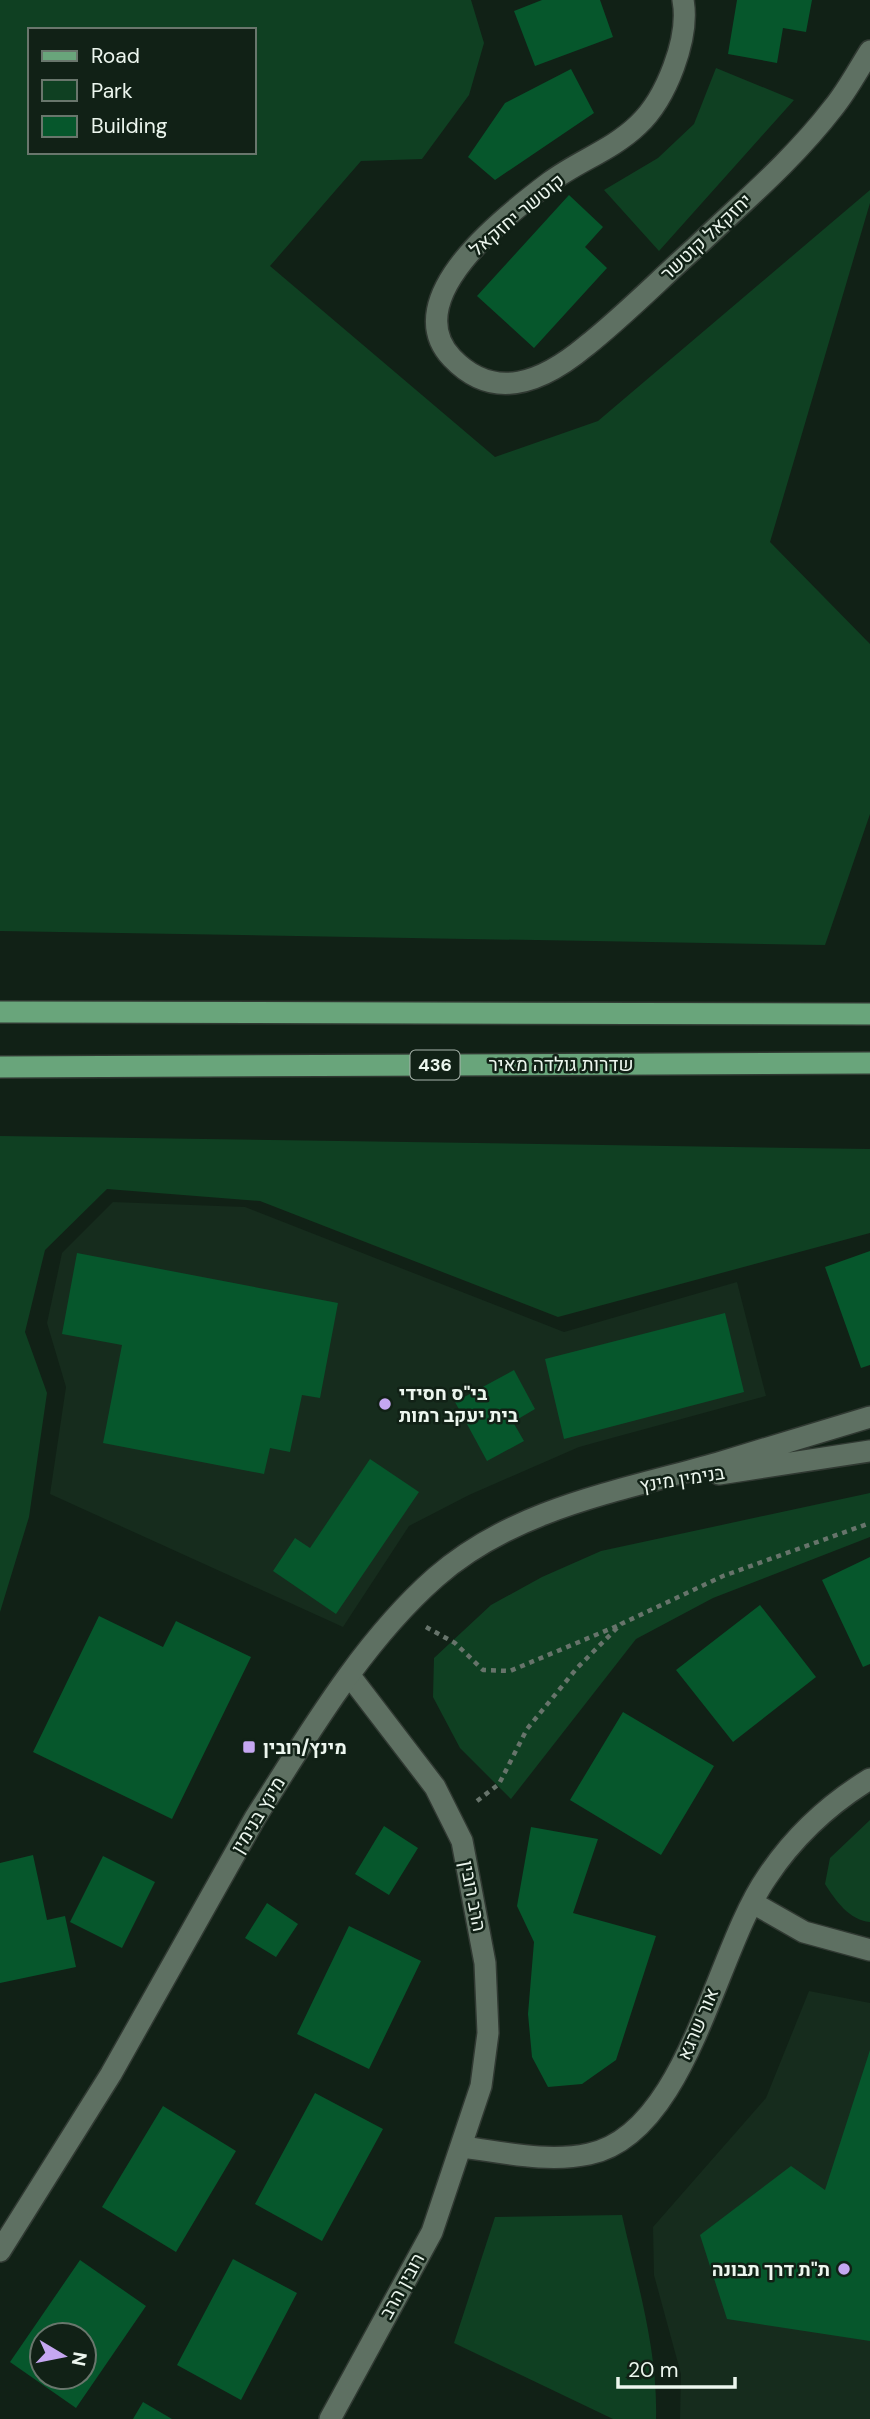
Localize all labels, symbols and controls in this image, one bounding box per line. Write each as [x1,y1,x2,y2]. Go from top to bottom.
legend [28,28,256,154]
text: Road [91,42,140,70]
text: Park [91,77,133,105]
text: Building [91,112,168,140]
street label: קוטשר יחזקאל [464,168,570,262]
street label: יחזקאל קוטשר [655,188,757,286]
road number: 436 [410,1050,460,1080]
street label: שדרות גולדה מאיר [489,1052,633,1077]
place label: בי"ס חסידי בית יעקב רמות [399,1381,519,1428]
marker: בי"ס חסידי בית יעקב רמות [377,1396,393,1412]
street label: בנימין מינץ [638,1460,726,1498]
place label: מינץ/רובין [263,1735,347,1760]
marker: מינץ/רובין [241,1739,257,1755]
street label: מינץ בנימין [225,1772,291,1858]
street label: הרב רובין [454,1858,492,1934]
street label: אור שרגא [672,1984,724,2064]
street label: רובין הרב [374,2249,430,2323]
place label: ת"ת דרך תבונה [712,2257,830,2282]
marker: ת"ת דרך תבונה [836,2261,852,2277]
north arrow [28,2321,98,2391]
scale bar [618,2346,735,2390]
text: N [66,2350,93,2368]
text: 20 m [628,2356,679,2384]

